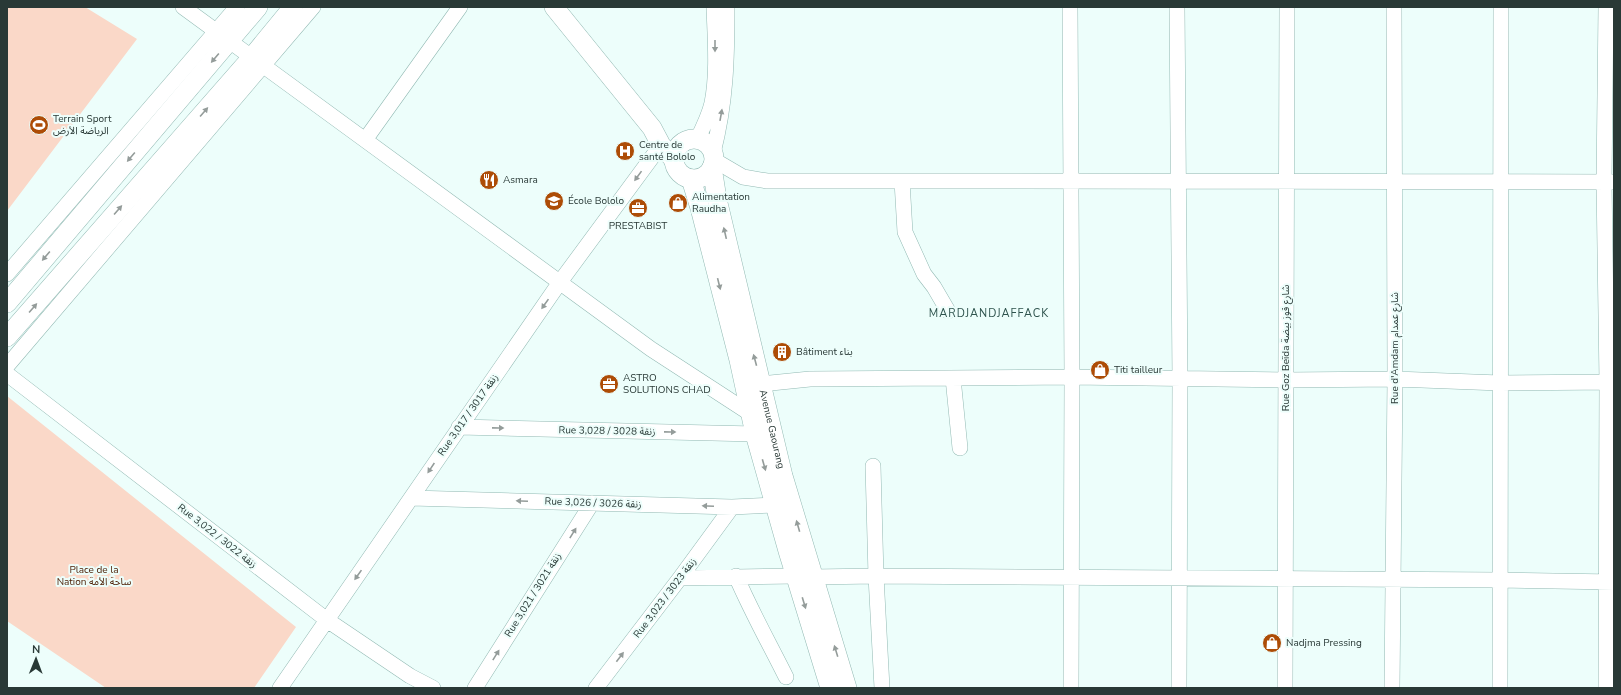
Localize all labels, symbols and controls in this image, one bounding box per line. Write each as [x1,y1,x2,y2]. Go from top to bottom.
one-way arrow [712,40,718,53]
one-way arrow [210,52,219,63]
one-way arrow [199,107,208,117]
one-way arrow [718,109,724,121]
place label: Terrain Sport الرياضة الأرض [53,112,112,138]
sports icon: Terrain Sport الرياضة الأرض [28,114,50,136]
place label: Centre de santé Bololo [639,138,696,164]
hospital icon: Centre de santé Bololo [614,140,636,162]
one-way arrow [126,152,135,162]
restaurant icon: Asmara [478,169,500,191]
one-way arrow [634,171,642,182]
place label: Asmara [503,173,538,187]
school or university icon: École Bololo [543,190,565,212]
place label: Alimentation Raudha [692,190,750,216]
shop icon: Alimentation Raudha [667,192,689,214]
place label: École Bololo [568,194,624,208]
office icon: PRESTABIST [627,197,649,219]
one-way arrow [114,205,123,215]
place label: PRESTABIST [609,219,667,233]
one-way arrow [722,227,728,239]
one-way arrow [42,251,51,261]
one-way arrow [717,278,723,290]
street label: Rue Goz Beïda شارع قوز بيضة [1279,285,1293,411]
street label: Rue d'Amdam شارع عمدام [1388,292,1403,404]
one-way arrow [541,298,549,309]
one-way arrow [28,303,37,313]
district label: MARDJANDJAFFACK [929,306,1049,321]
building icon: Bâtiment بناء [771,341,793,363]
place label: Bâtiment بناء [796,345,853,359]
one-way arrow [751,354,757,366]
shop icon: Titi tailleur [1089,359,1111,381]
place label: Titi tailleur [1114,363,1163,377]
street label: Rue 3,017 / زنقة 3017 [434,371,502,459]
place label: ASTRO SOLUTIONS CHAD [623,371,711,397]
office icon: ASTRO SOLUTIONS CHAD [598,373,620,395]
street label: Avenue Gaourang [756,388,788,470]
street label: Rue 3,028 / زنقة 3028 [558,423,656,439]
one-way arrow [492,425,505,431]
one-way arrow [664,429,677,435]
one-way arrow [761,459,767,471]
one-way arrow [427,463,435,474]
street label: Rue 3,026 / زنقة 3026 [544,494,642,512]
one-way arrow [515,498,528,504]
street label: Rue 3,022 / زنقة 3022 [175,501,260,572]
one-way arrow [701,503,714,509]
one-way arrow [795,520,801,532]
one-way arrow [569,527,576,539]
street label: Rue 3,021 / زنقة 3021 [501,550,565,640]
street label: Rue 3,023 / زنقة 3023 [630,555,700,641]
park label: Place de la Nation ساحة الأمة [57,563,132,589]
one-way arrow [354,570,362,581]
one-way arrow [801,597,807,609]
shop icon: Nadjma Pressing [1261,632,1283,654]
place label: Nadjma Pressing [1286,636,1362,650]
north arrow [16,639,56,679]
text: N [32,642,40,657]
one-way arrow [833,644,839,656]
one-way arrow [492,650,500,660]
one-way arrow [615,652,623,662]

